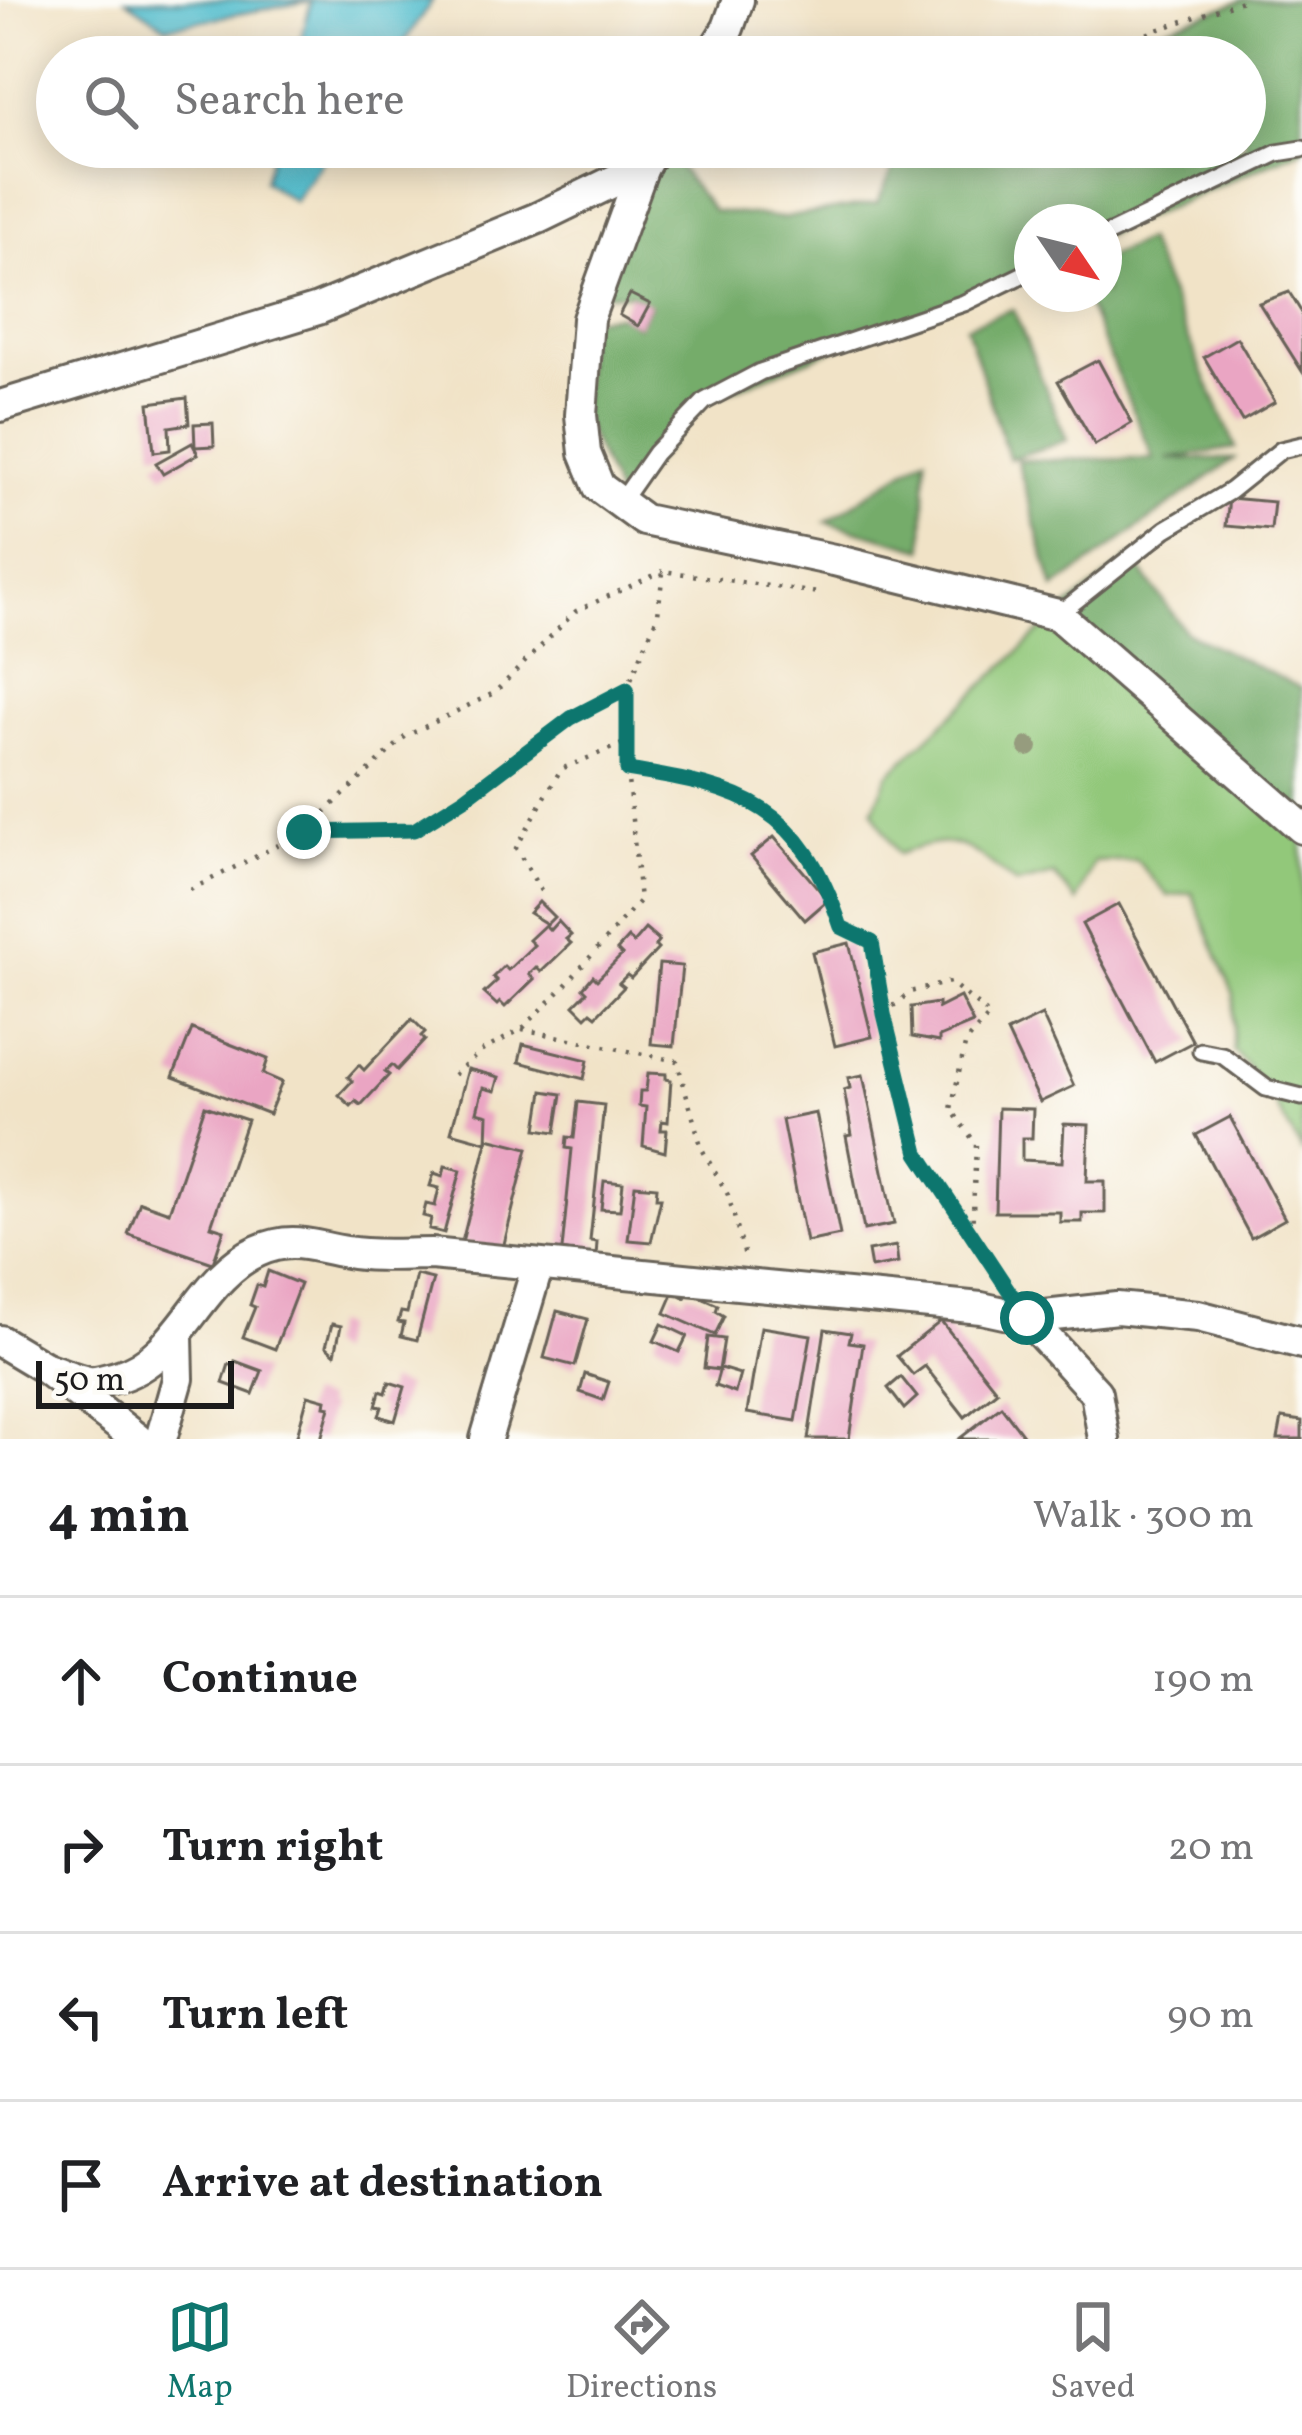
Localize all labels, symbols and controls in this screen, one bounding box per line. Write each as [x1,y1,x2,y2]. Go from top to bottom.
search box [36,36,1266,168]
icon: search [78,69,144,135]
text: Search here [174,71,405,134]
north arrow [1014,204,1122,312]
route end [277,805,331,859]
route start [1000,1291,1054,1345]
scale bar [36,1355,234,1408]
text: 50 m [54,1359,125,1405]
text: 4 min [48,1482,190,1553]
text: Walk · 300 m [1033,1490,1254,1544]
icon: ahead [48,1648,114,1714]
text: Continue [162,1649,358,1712]
text: 190 m [1152,1654,1254,1708]
icon: right [48,1816,114,1882]
text: Turn right [162,1817,383,1880]
text: 20 m [1168,1822,1254,1876]
icon: left [48,1984,114,2050]
text: Turn left [162,1985,348,2048]
text: 90 m [1167,1990,1254,2044]
icon: arrive [48,2152,114,2218]
text: Arrive at destination [162,2153,603,2216]
tab: Map [167,2294,233,2412]
tab: Directions [566,2294,717,2412]
tab: Saved [1050,2294,1135,2412]

